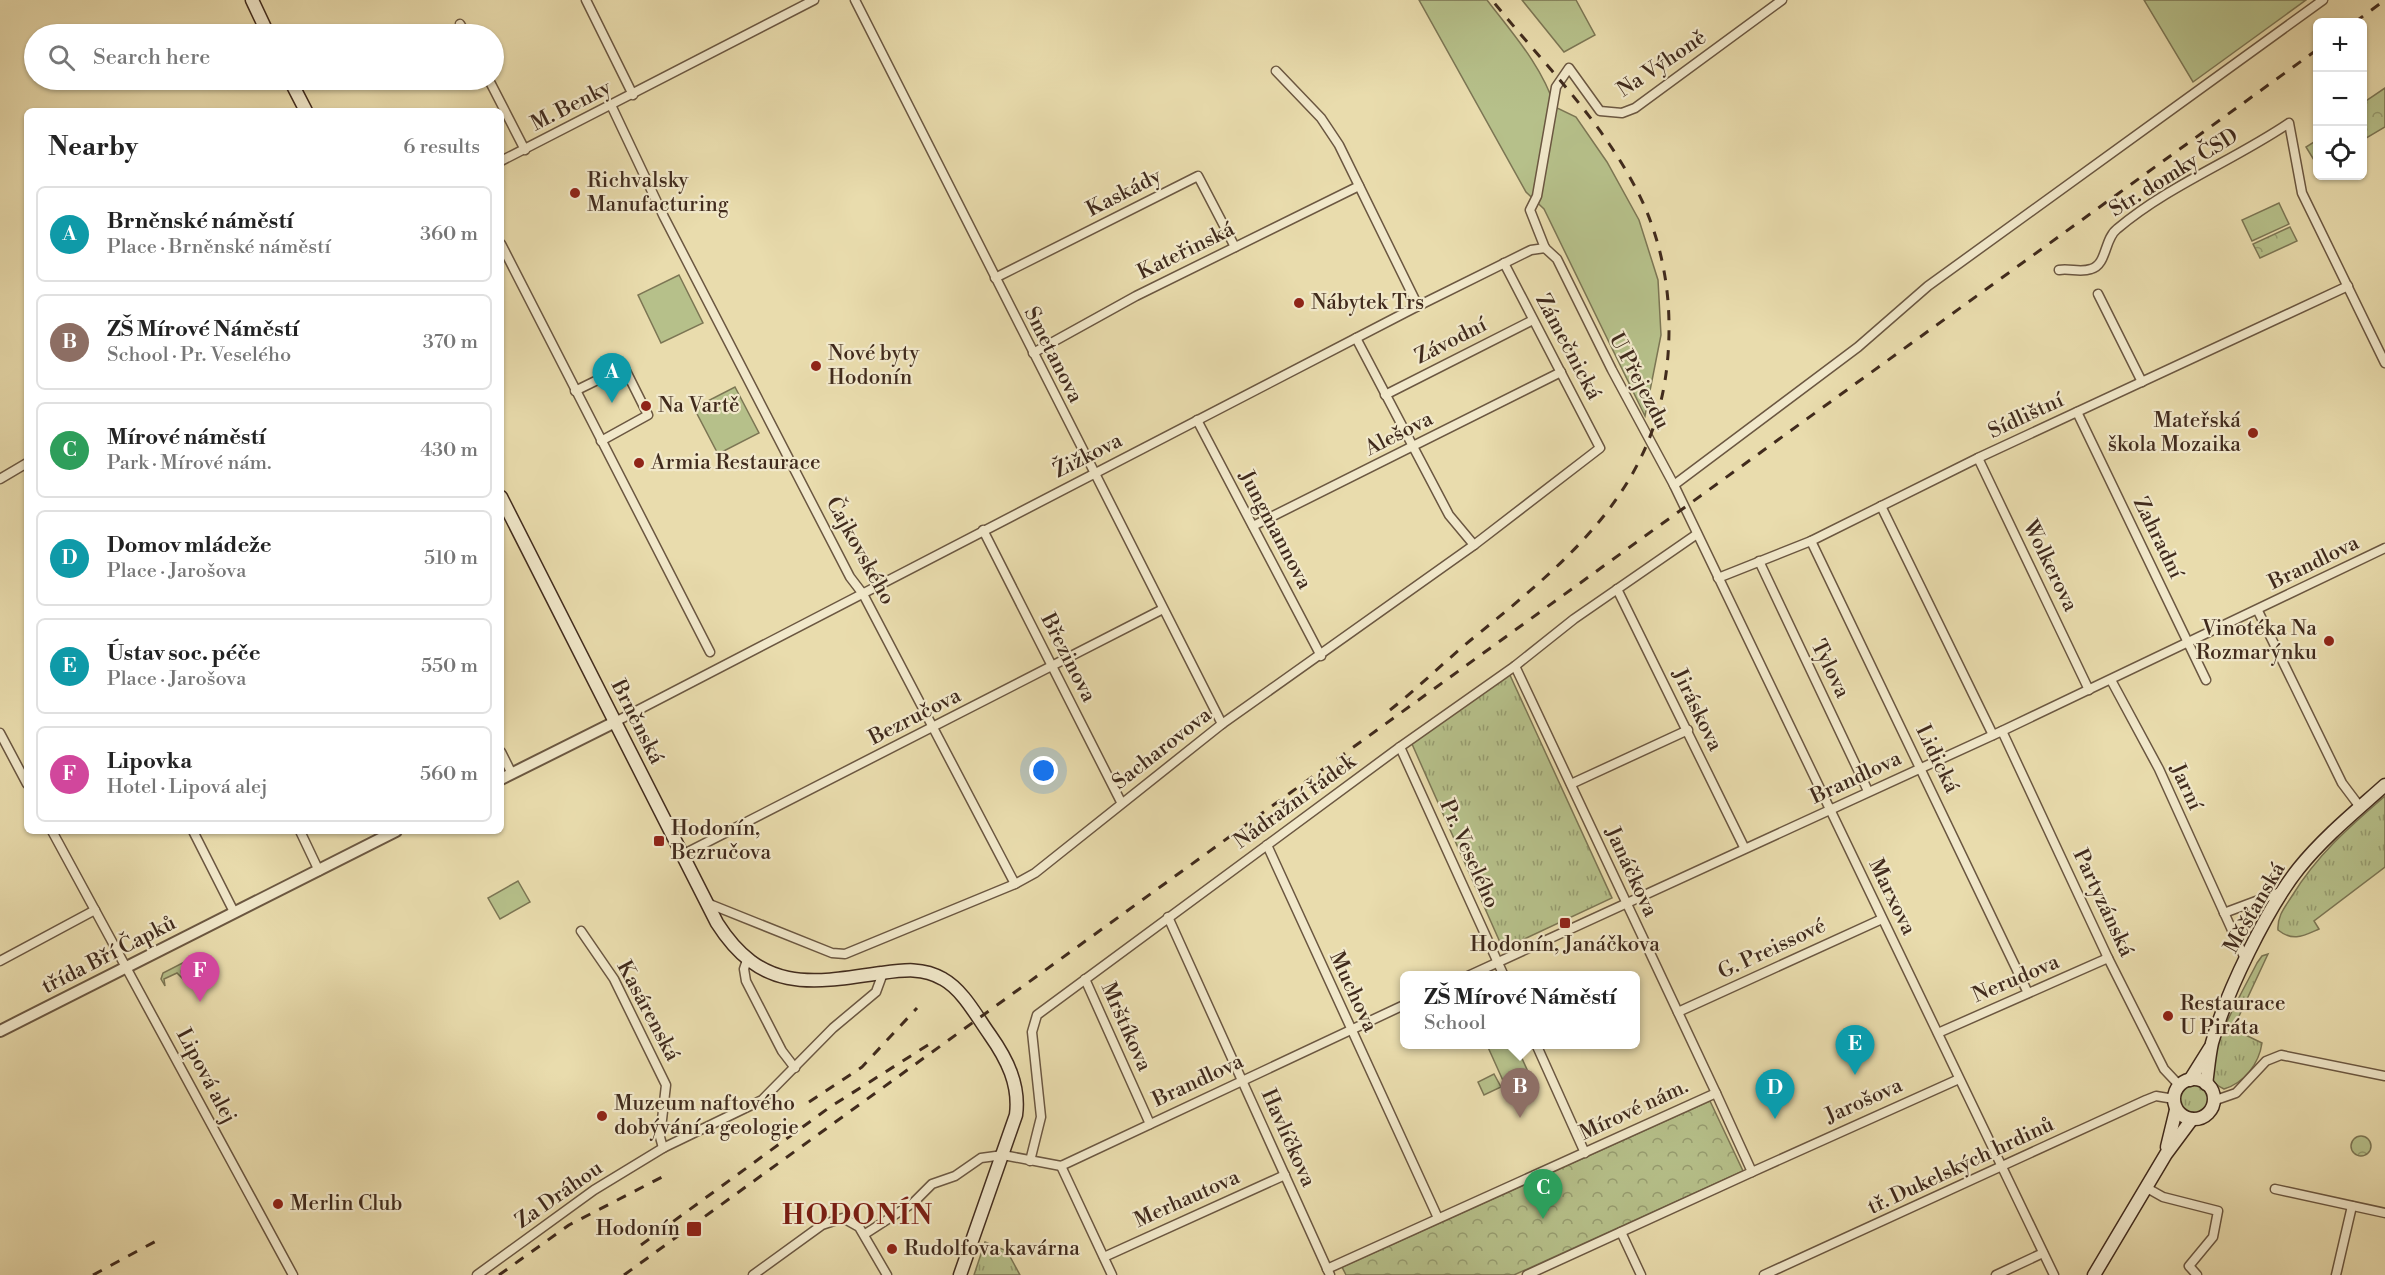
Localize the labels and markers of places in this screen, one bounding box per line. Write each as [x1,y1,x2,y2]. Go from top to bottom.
place label: Richvalsky Manufacturing [587,168,729,218]
marker: Richvalsky Manufacturing [568,186,582,200]
place label: Nábytek Trs [1311,290,1424,316]
marker: Nábytek Trs [1292,296,1306,310]
place label: Nové byty Hodonín [828,341,920,391]
pin: A [592,354,632,403]
marker: Nové byty Hodonín [809,359,823,373]
place label: Na Vartě [658,393,740,419]
marker: Na Vartě [639,399,653,413]
place label: Mateřská škola Mozaika [2108,408,2241,458]
marker: Mateřská škola Mozaika [2246,426,2260,440]
place label: Armia Restaurace [650,450,821,476]
marker: Armia Restaurace [632,456,646,470]
place label: Vinotéka Na Rozmarýnku [2196,616,2317,666]
marker: Vinotéka Na Rozmarýnku [2322,634,2336,648]
place label: Hodonín, Bezručova [670,816,771,866]
marker: Hodonín, Bezručova [652,834,666,848]
marker: Hodonín, Janáčkova [1558,916,1572,930]
place label: Hodonín, Janáčkova [1470,932,1660,958]
pin: F [180,952,220,1002]
place label: Restaurace U Piráta [2180,991,2286,1041]
marker: Restaurace U Piráta [2161,1009,2175,1023]
pin: E [1836,1026,1874,1075]
pin: B [1500,1068,1540,1118]
pin: D [1756,1070,1794,1119]
place label: Muzeum naftového dobývání a geologie [614,1091,799,1141]
marker: Muzeum naftového dobývání a geologie [595,1109,609,1123]
pin: C [1524,1170,1562,1219]
place label: Merlin Club [290,1191,402,1217]
marker: Merlin Club [271,1197,285,1211]
place label: Hodonín [596,1216,680,1242]
marker: Hodonín [685,1220,703,1238]
place label: Rudolfova kavárna [904,1236,1080,1262]
marker: Rudolfova kavárna [885,1242,899,1256]

